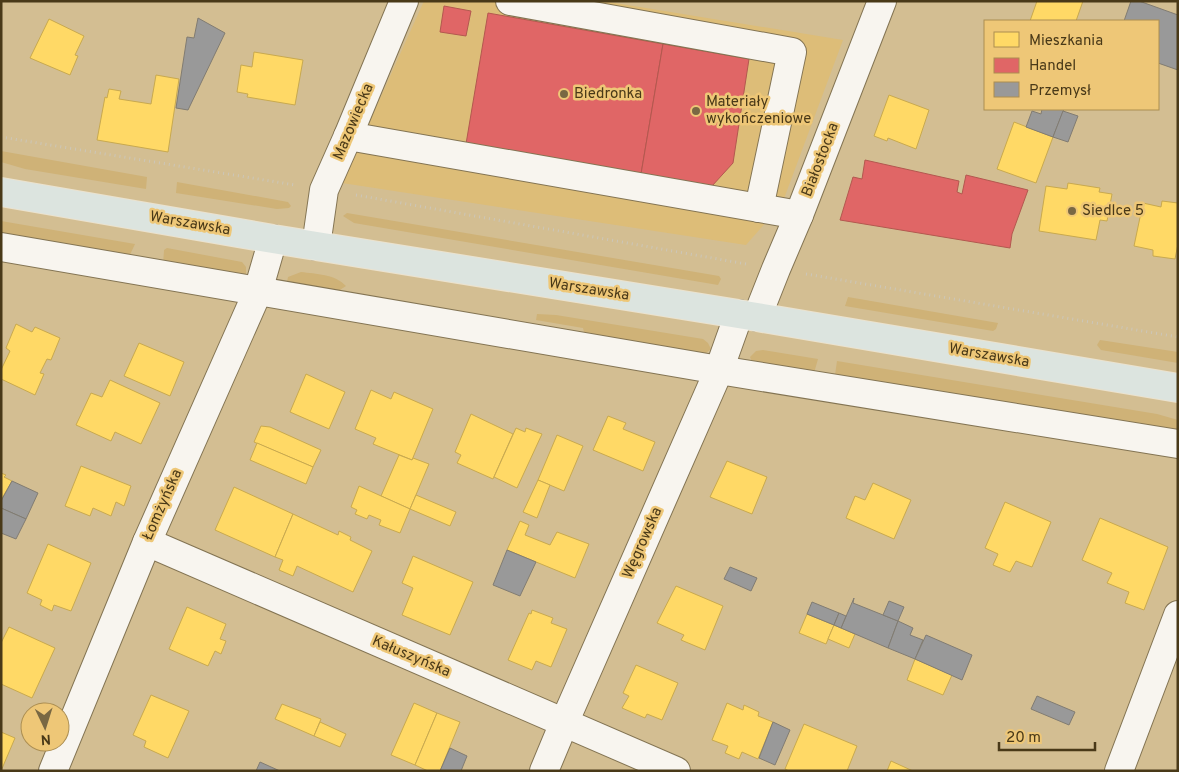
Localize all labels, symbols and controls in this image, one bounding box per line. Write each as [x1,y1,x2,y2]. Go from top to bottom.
legend [984,20,1159,110]
text: Mieszkania [1029,32,1103,51]
text: Handel [1029,57,1076,76]
street label: Mazowiecka [329,81,379,163]
text: Przemysł [1029,82,1091,101]
place label: Biedronka [574,85,642,104]
marker: Biedronka [558,88,570,100]
place label: Materiały wykończeniowe [706,93,811,129]
marker: Materiały wykończeniowe [690,105,702,117]
street label: Białostocka [798,120,844,200]
place label: Siedlce 5 [1082,202,1144,221]
marker: Siedlce 5 [1066,205,1078,217]
street label: Warszawska [148,208,232,240]
street label: Warszawska [547,274,631,306]
street label: Warszawska [947,340,1031,372]
street label: Łomżyńska [139,466,187,544]
street label: Węgrowska [619,504,667,582]
street label: Kałuszyńska [369,632,453,682]
north arrow [20,702,70,752]
scale bar [999,720,1095,752]
text: 20 m [1006,729,1041,748]
text: N [40,730,51,747]

